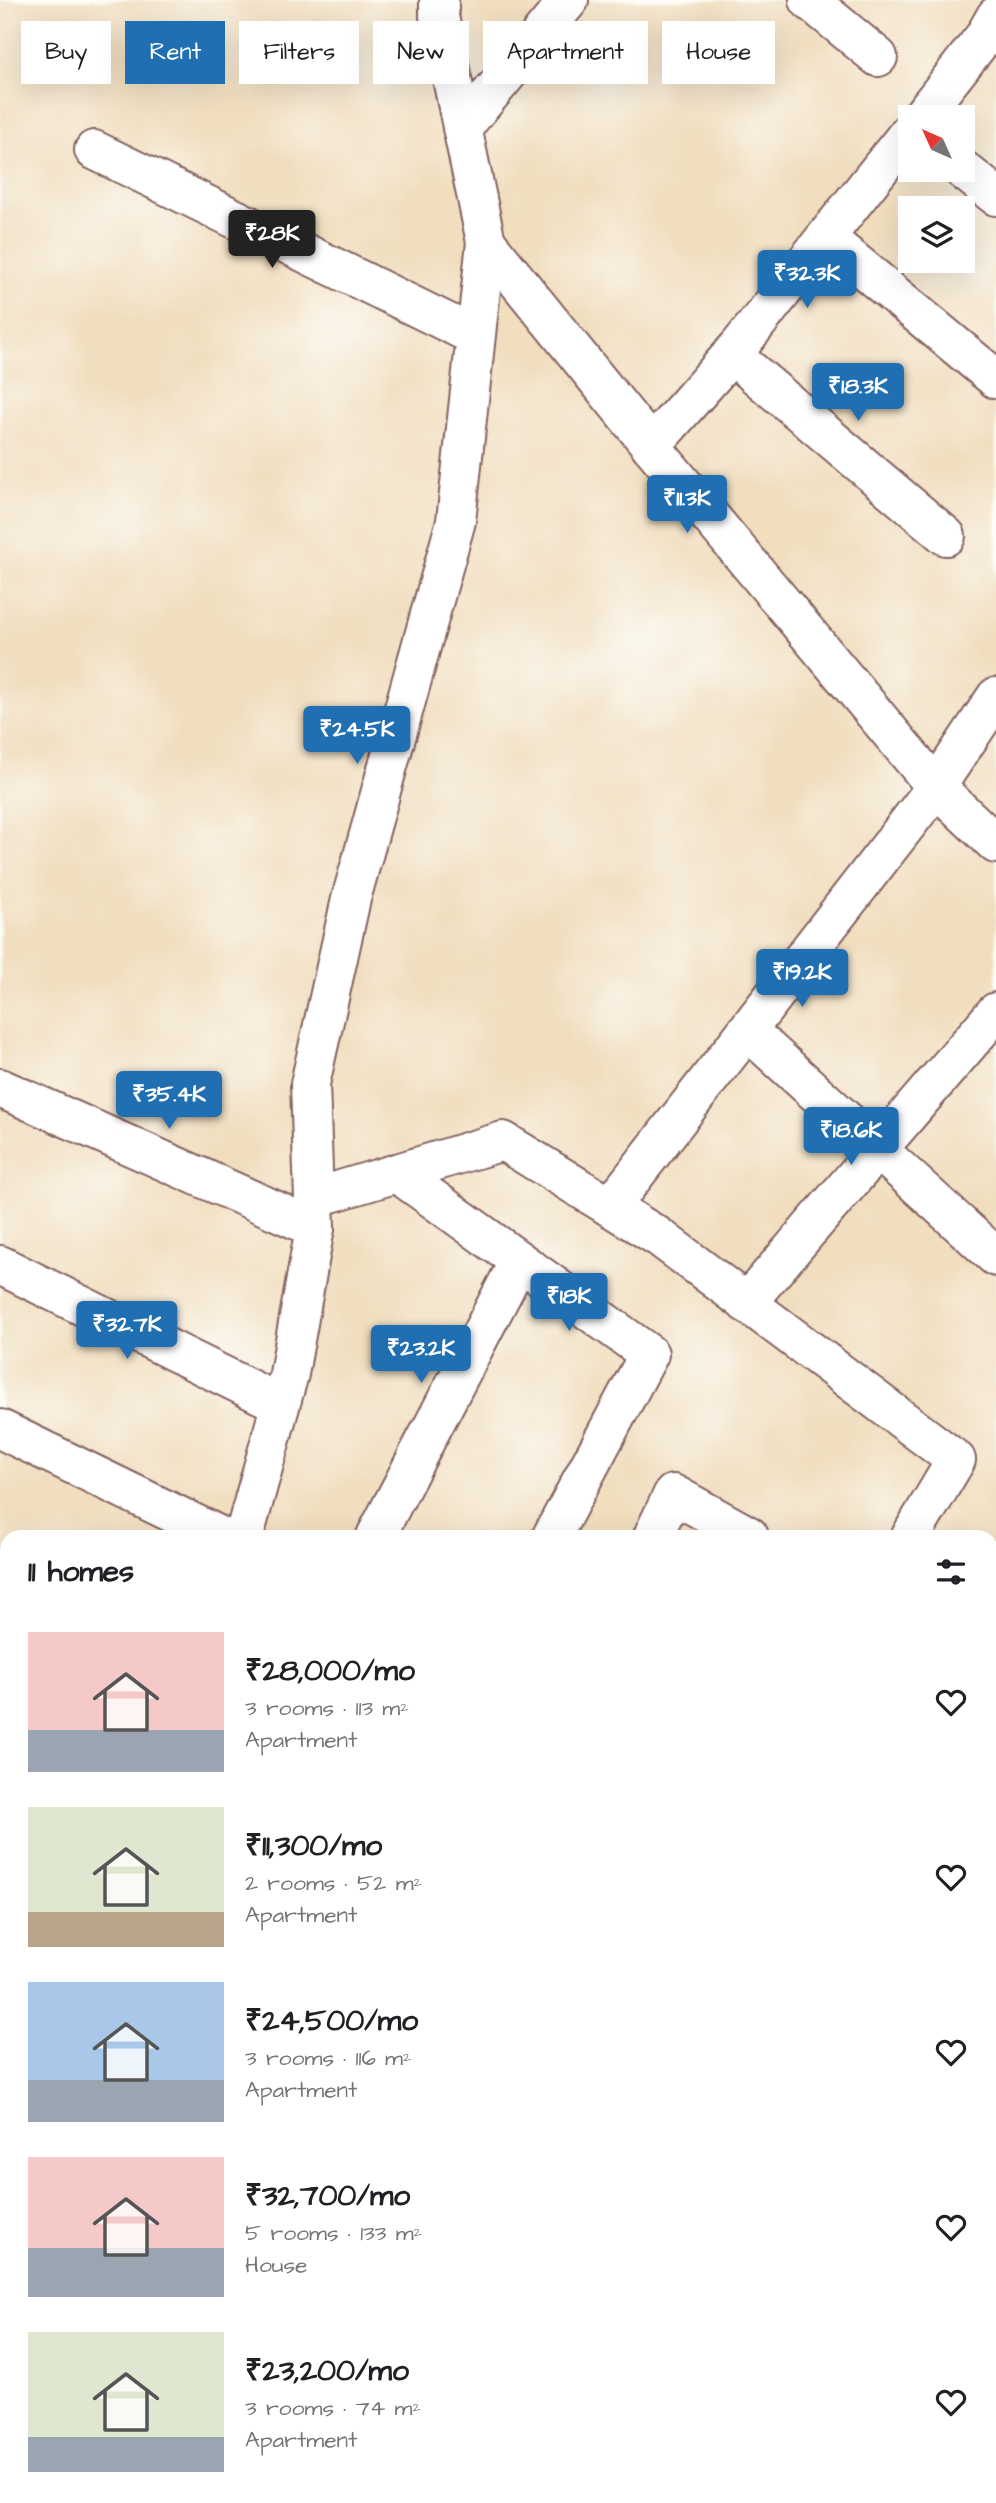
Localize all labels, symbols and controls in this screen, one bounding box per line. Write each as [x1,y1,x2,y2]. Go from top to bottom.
chip: Buy [21,21,111,84]
chip: Rent [125,21,225,84]
chip: Filters [239,21,359,84]
chip: New [373,21,469,84]
chip: Apartment [483,21,648,84]
chip: House [662,21,775,84]
north arrow [898,105,975,182]
map controls [898,105,975,273]
button: layers [898,196,975,273]
pin: ₹28K [231,210,313,270]
text: ₹28K [244,217,300,249]
pin: ₹32.3K [750,250,864,310]
text: ₹32.3K [774,257,840,289]
pin: ₹18.3K [801,364,915,423]
text: ₹18.3K [828,370,888,402]
pin: ₹11.3K [630,476,744,535]
text: ₹11.3K [663,482,711,514]
pin: ₹24.5K [300,706,414,766]
text: ₹24.5K [319,713,395,745]
pin: ₹19.2K [745,950,859,1009]
text: ₹19.2K [772,956,832,988]
pin: ₹35.4K [112,1072,226,1131]
text: ₹35.4K [132,1078,206,1110]
pin: ₹18.6K [794,1108,908,1167]
text: ₹18.6K [820,1114,882,1146]
pin: ₹18K [528,1274,610,1333]
text: ₹18K [547,1280,591,1312]
pin: ₹32.7K [70,1302,184,1361]
text: ₹32.7K [92,1308,162,1340]
pin: ₹23.2K [364,1326,478,1385]
text: ₹23.2K [387,1332,455,1364]
text: 11 homes [28,1551,134,1593]
icon: filters [932,1553,970,1591]
text: ₹28,000/mo [245,1650,415,1692]
icon: home [84,1660,168,1744]
icon: heart [932,1683,970,1721]
text: 3 rooms · 113 m² [245,1692,409,1724]
text: Apartment [245,1724,357,1756]
text: ₹11,300/mo [245,1825,382,1867]
icon: home [84,1835,168,1919]
icon: heart [932,1858,970,1896]
text: 2 rooms · 52 m² [245,1867,422,1899]
text: Apartment [245,1899,357,1931]
text: ₹24,500/mo [245,2000,418,2042]
icon: home [84,2010,168,2094]
icon: heart [932,2033,970,2071]
text: 3 rooms · 116 m² [245,2042,412,2074]
text: Apartment [245,2074,357,2106]
text: ₹32,700/mo [245,2175,410,2217]
icon: home [84,2185,168,2269]
icon: heart [932,2208,970,2246]
text: 5 rooms · 133 m² [245,2217,422,2249]
text: House [245,2249,308,2281]
text: ₹23,200/mo [245,2350,409,2392]
icon: home [84,2360,168,2444]
icon: heart [932,2383,970,2421]
text: 3 rooms · 74 m² [245,2392,421,2424]
text: Apartment [245,2424,357,2456]

